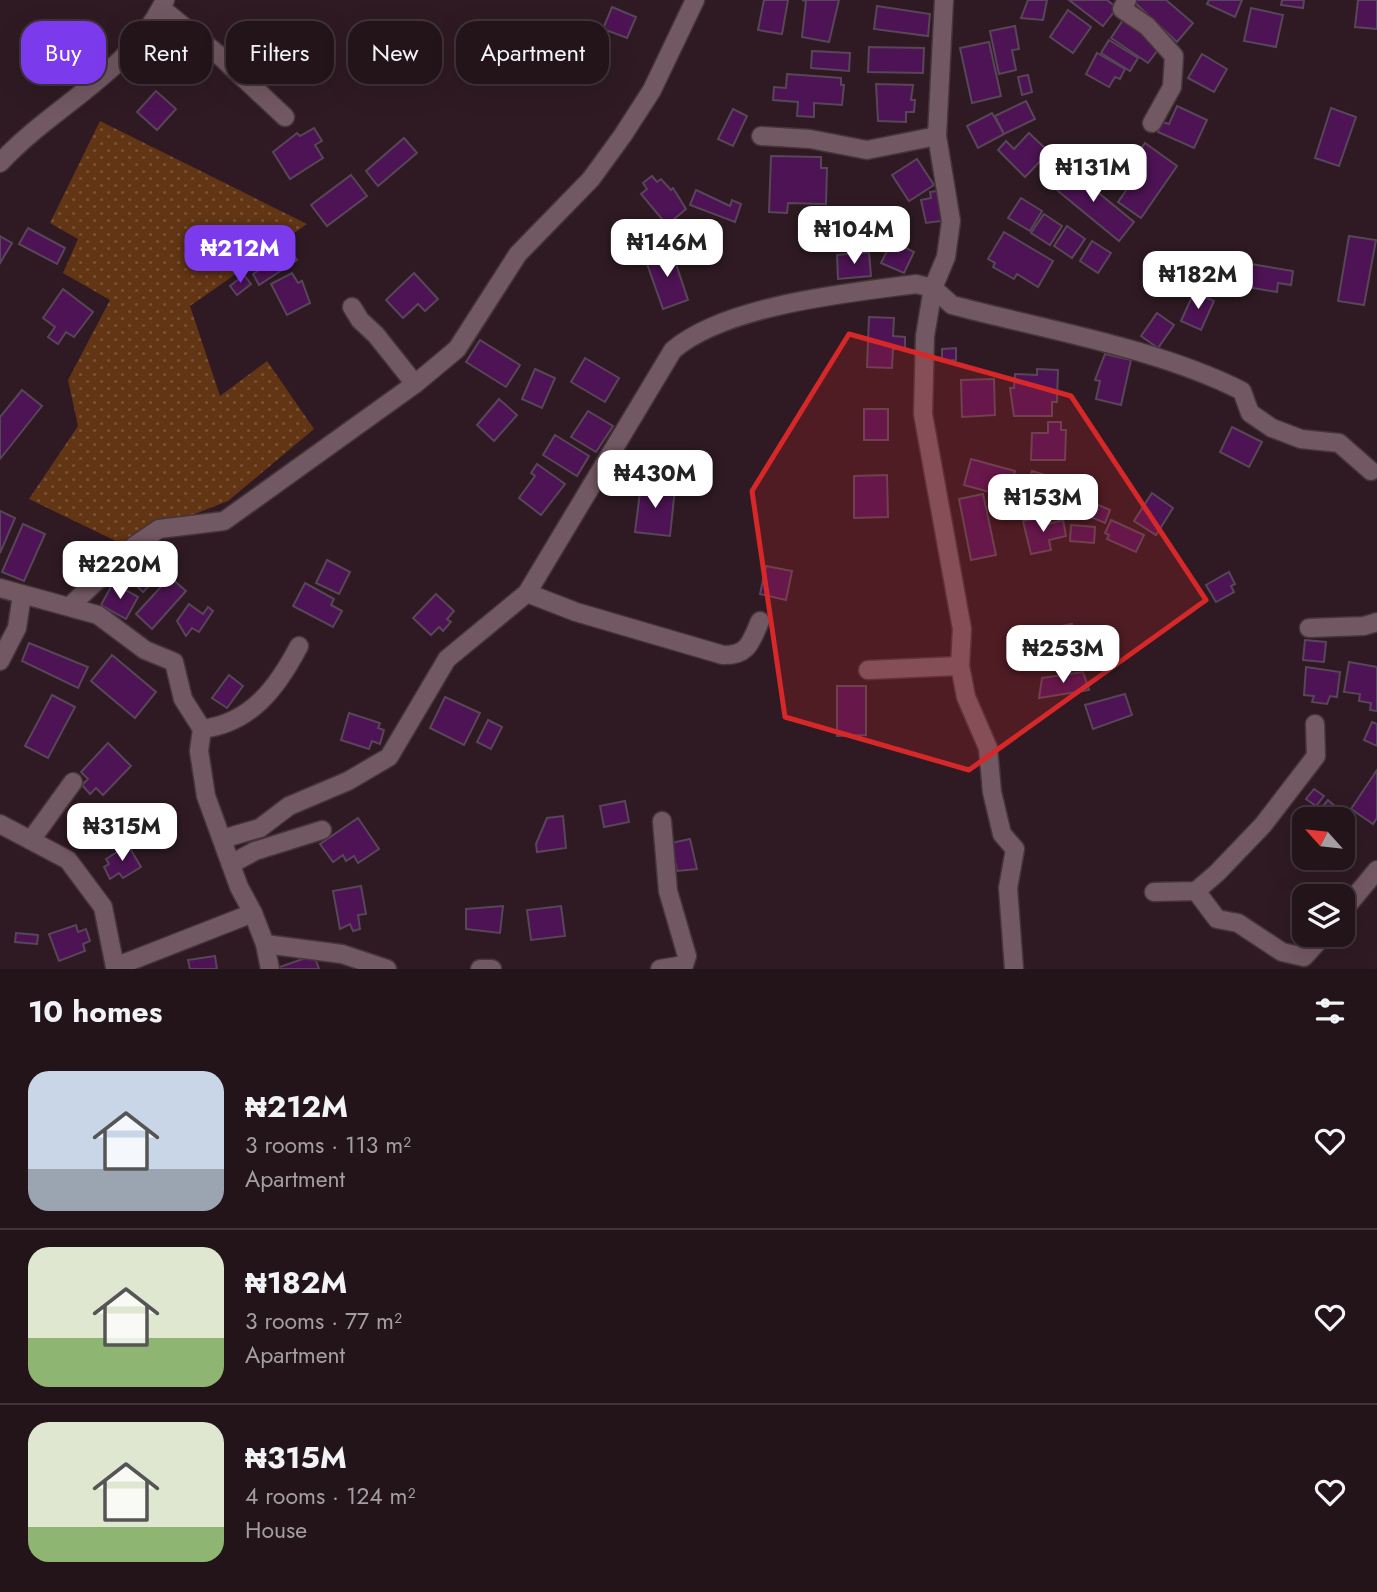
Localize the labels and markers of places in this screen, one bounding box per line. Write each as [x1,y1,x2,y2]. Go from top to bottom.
pin: ₦131M [1044,144,1142,204]
pin: ₦104M [805,206,903,266]
pin: ₦146M [618,219,716,279]
pin: ₦212M [191,226,289,285]
pin: ₦182M [1149,252,1247,311]
pin: ₦430M [606,450,704,510]
pin: ₦153M [994,475,1092,534]
pin: ₦220M [71,542,169,601]
pin: ₦253M [1014,626,1112,685]
pin: ₦315M [73,804,171,863]

